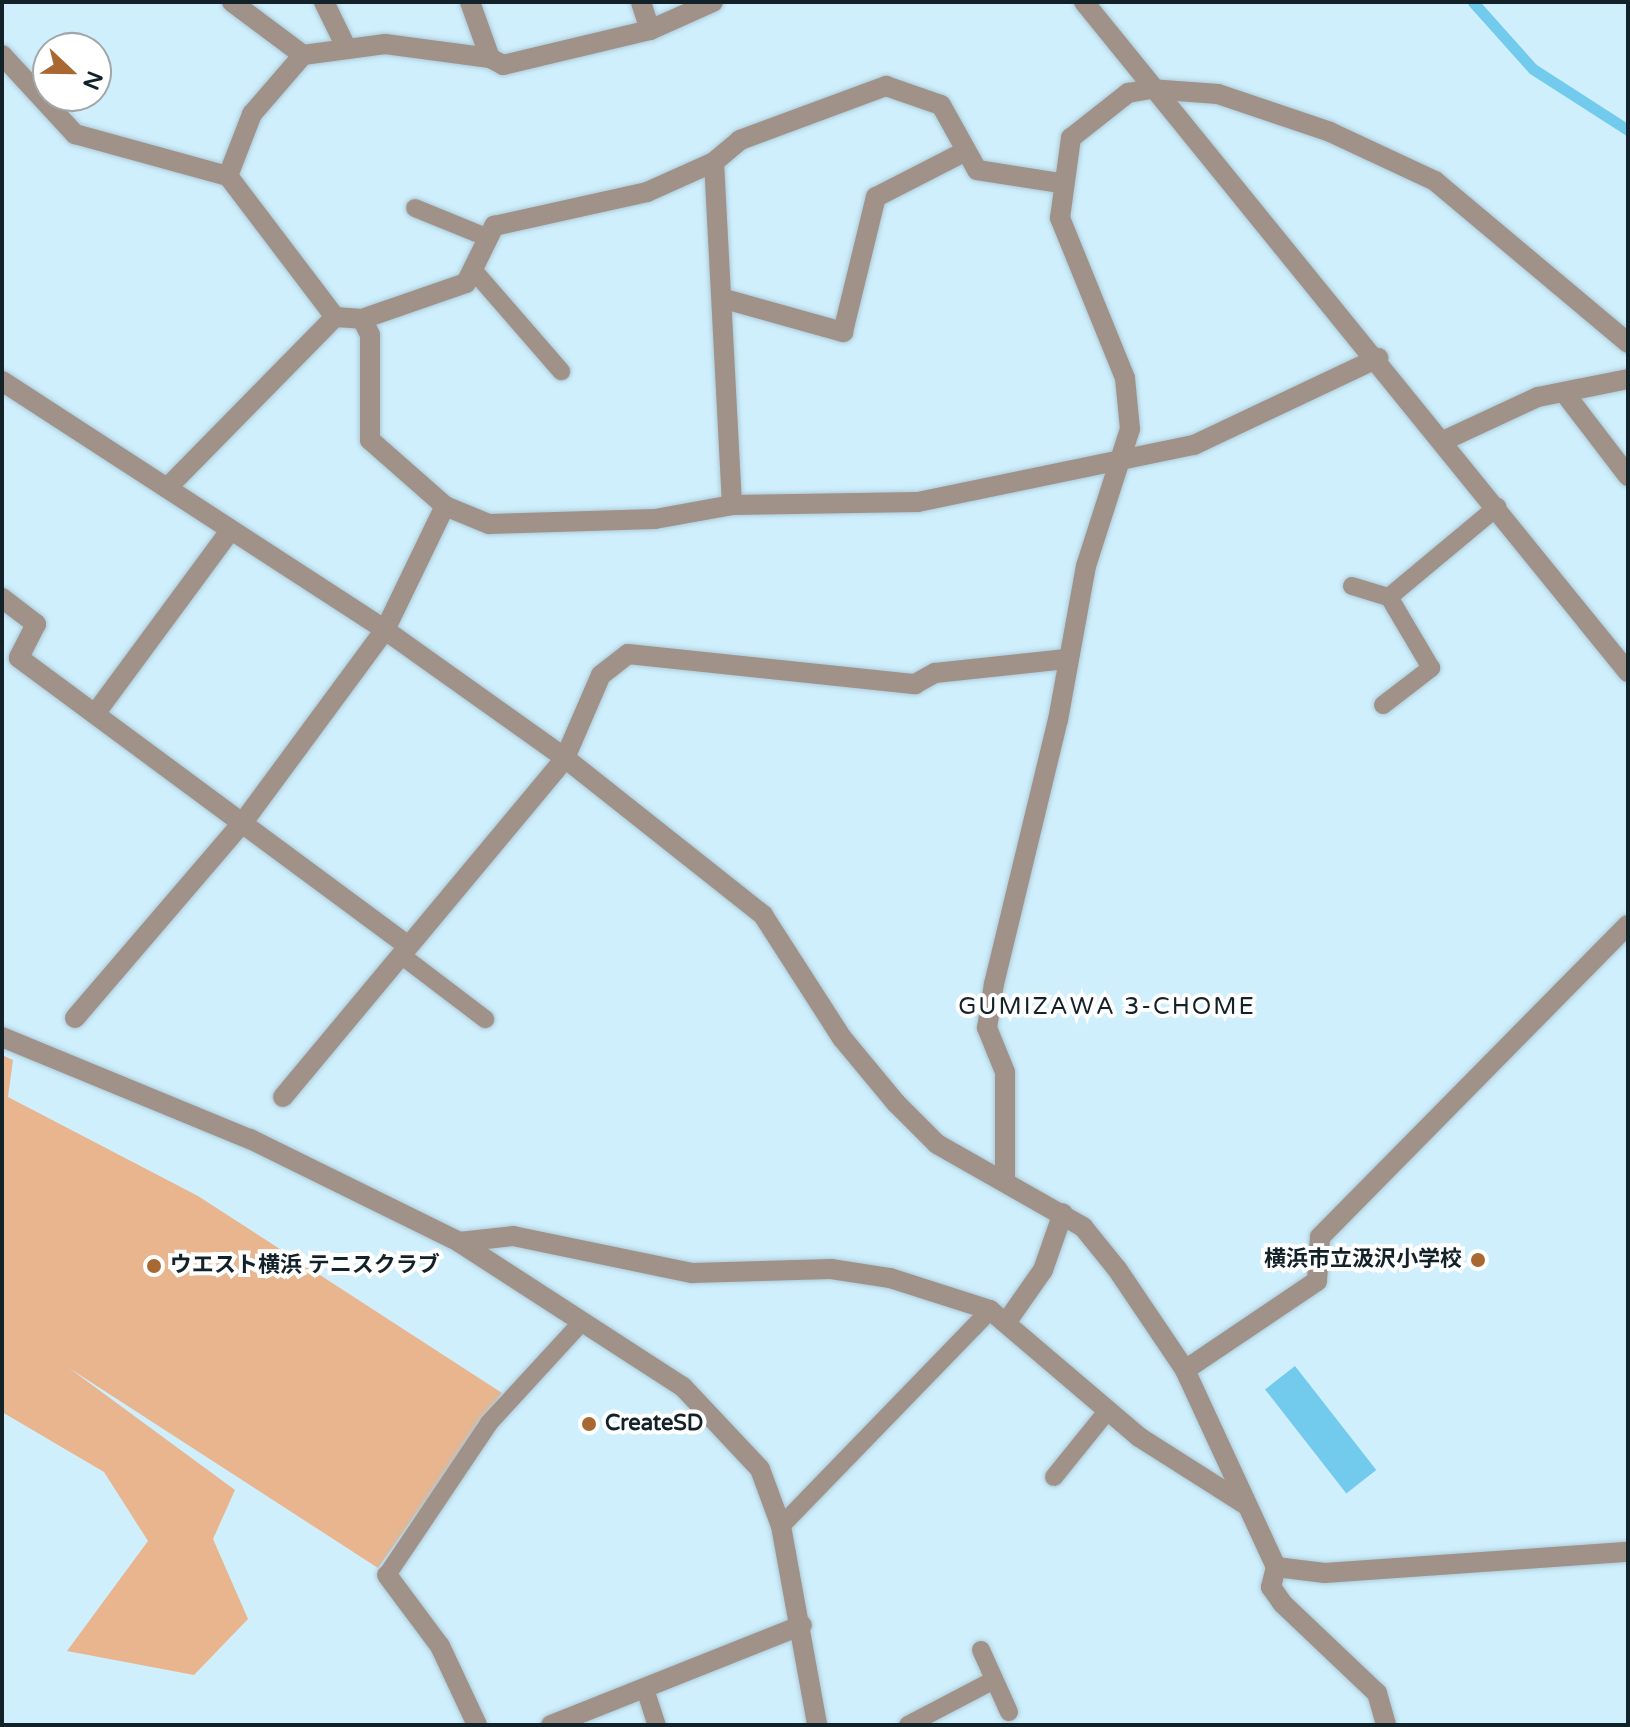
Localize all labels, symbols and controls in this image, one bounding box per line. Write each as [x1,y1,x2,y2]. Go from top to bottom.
north arrow [32,32,112,112]
text: N [77,67,108,93]
district label: GUMIZAWA 3-CHOME [958,993,1256,1021]
place label: 横浜市立汲沢小学校 [1264,1247,1462,1273]
marker: 横浜市立汲沢小学校 [1469,1251,1487,1269]
place label: ウエスト横浜 テニスクラブ [170,1253,440,1279]
marker: ウエスト横浜 テニスクラブ [145,1257,163,1275]
place label: CreateSD [605,1411,703,1437]
marker: CreateSD [580,1415,598,1433]

